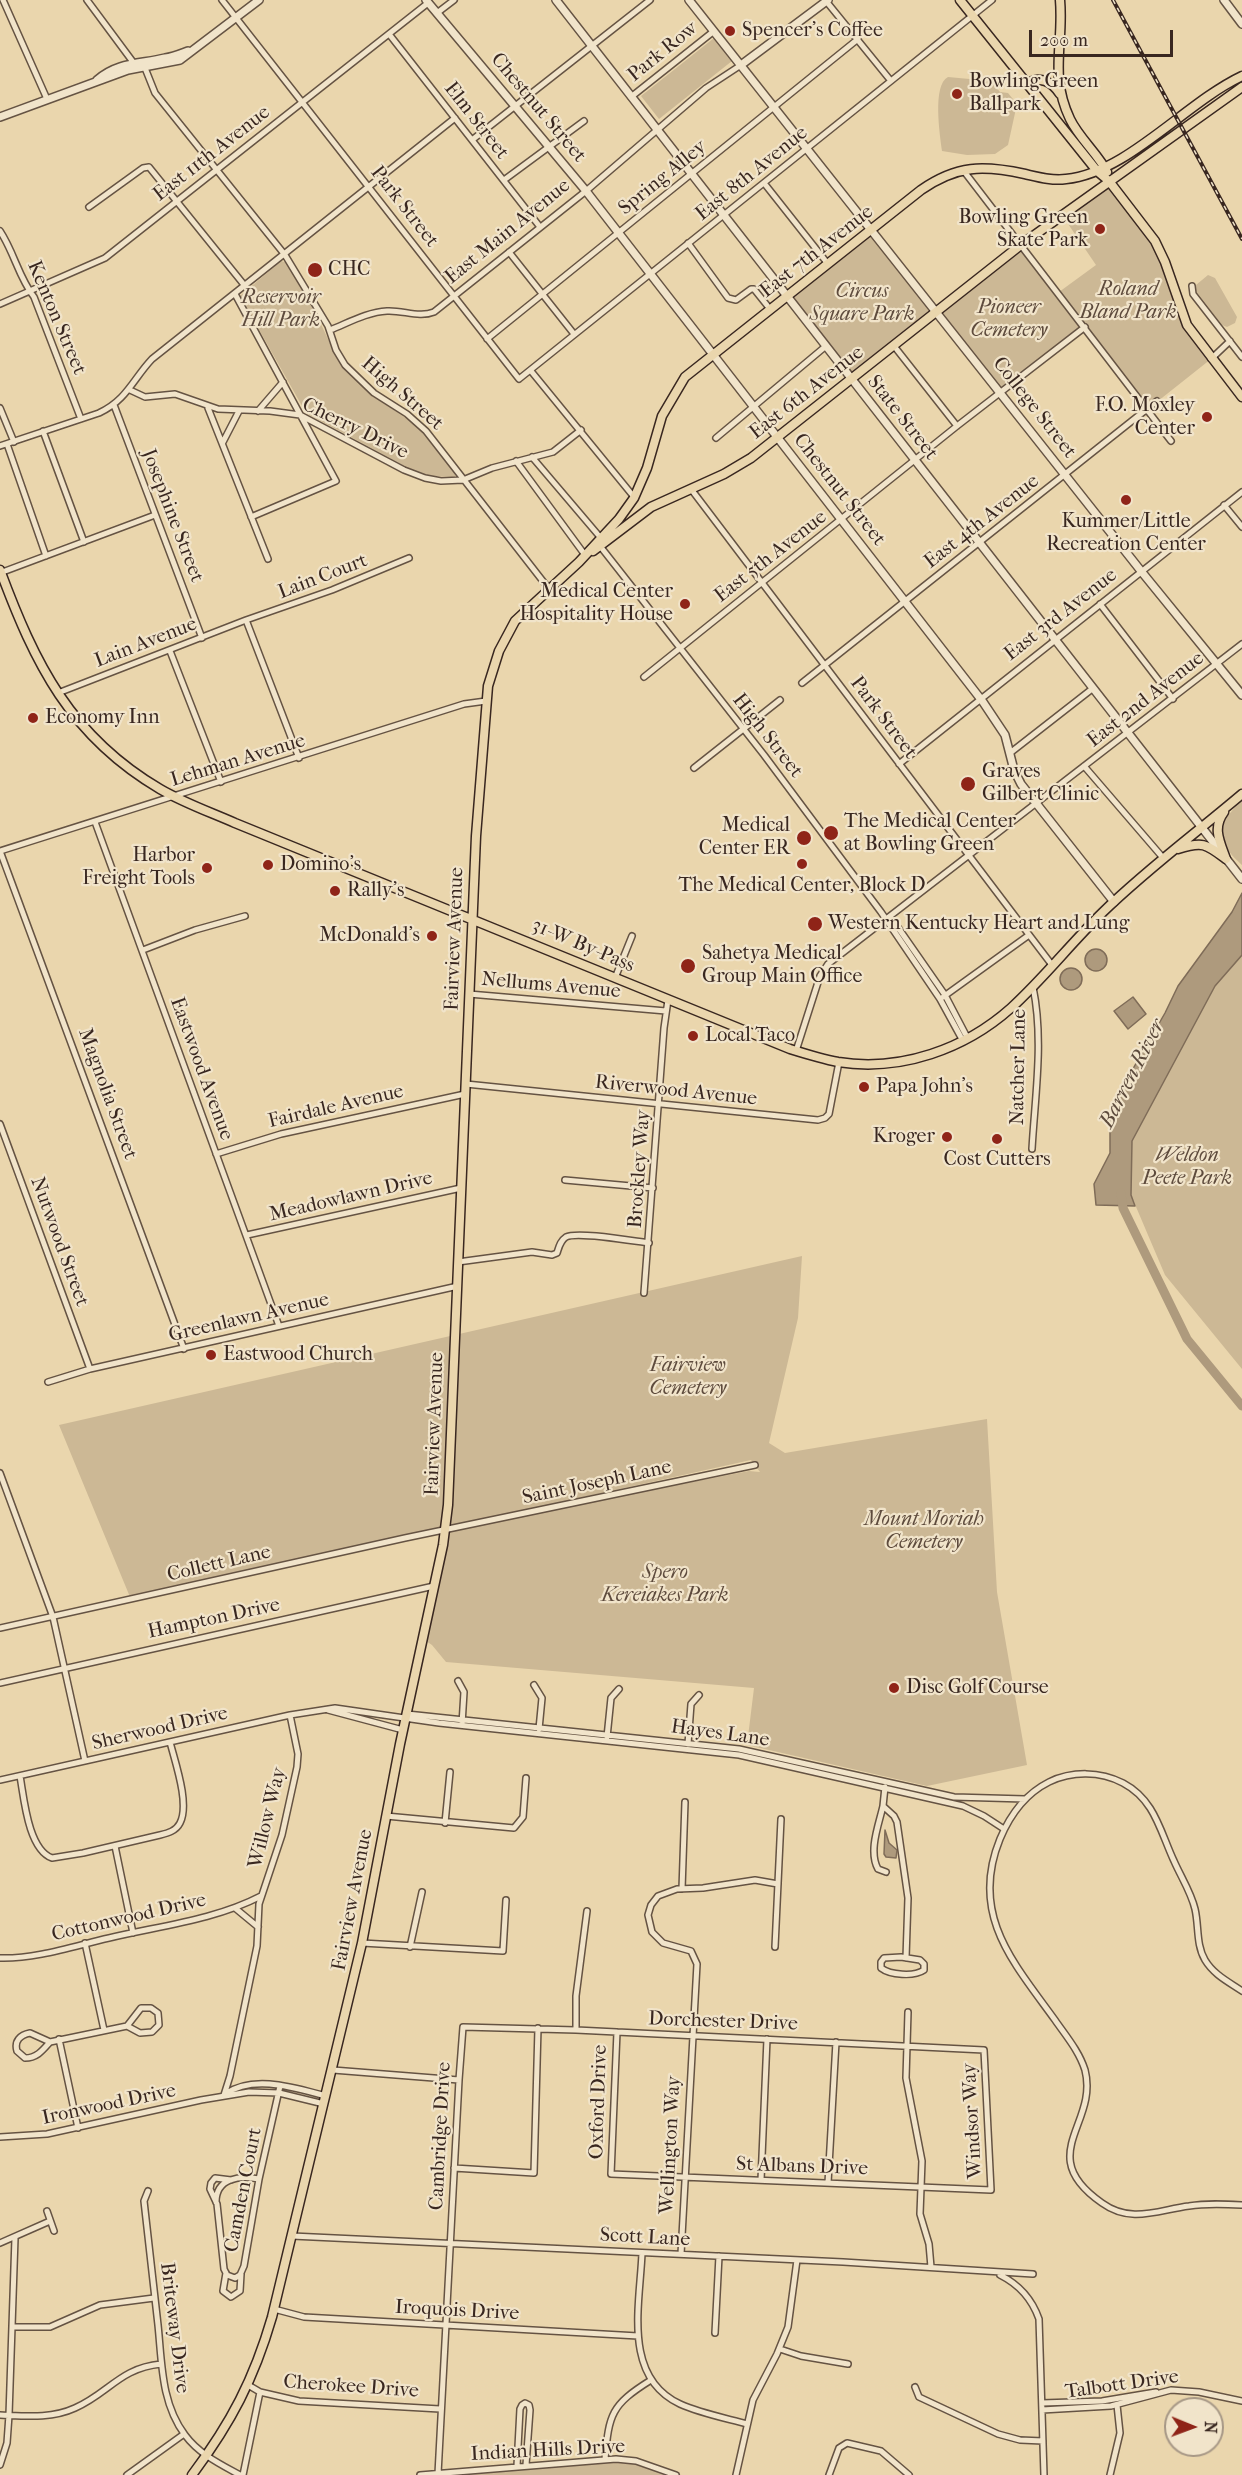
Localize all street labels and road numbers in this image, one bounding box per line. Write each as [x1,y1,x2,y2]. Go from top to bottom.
street label: Park Row [623,17,703,87]
street label: Chestnut Street [485,48,591,168]
street label: Elm Street [438,78,514,164]
street label: East 11th Avenue [149,101,275,207]
street label: East 8th Avenue [691,121,813,227]
street label: Spring Alley [614,135,712,221]
street label: Park Street [365,161,443,253]
street label: East Main Avenue [441,174,575,290]
street label: East 7th Avenue [756,200,878,304]
street label: Kenton Street [21,257,91,379]
street label: East 6th Avenue [745,341,869,445]
street label: High Street [356,352,448,436]
street label: College Street [987,353,1081,463]
street label: State Street [862,371,942,465]
street label: Cherry Drive [298,393,412,465]
street label: Chestnut Street [788,429,890,551]
street label: Josephine Street [136,446,208,586]
street label: East 4th Avenue [920,470,1044,574]
street label: East 5th Avenue [710,506,832,608]
street label: Lain Court [275,549,371,605]
street label: East 3rd Avenue [1000,564,1122,666]
street label: Lain Avenue [91,612,201,674]
street label: East 2nd Avenue [1083,647,1209,753]
street label: Park Street [844,672,922,764]
street label: High Street [727,689,807,783]
street label: Lehman Avenue [168,729,308,793]
street label: Fairview Avenue [441,867,469,1011]
street label: 31-W By-Pass [528,914,638,978]
street label: Nellums Avenue [480,968,622,1004]
street label: Eastwood Avenue [164,994,238,1144]
street label: Natcher Lane [1006,1009,1032,1125]
street label: Magnolia Street [72,1025,142,1163]
street label: Riverwood Avenue [594,1071,758,1111]
street label: Fairdale Avenue [266,1080,406,1134]
street label: Brockley Way [624,1109,656,1229]
street label: Meadowlawn Drive [267,1167,435,1227]
street label: Nutwood Street [24,1174,94,1310]
street label: Greenlawn Avenue [167,1288,331,1348]
street label: Fairview Avenue [421,1352,449,1496]
street label: Saint Joseph Lane [520,1455,674,1511]
street label: Collett Lane [165,1540,273,1588]
street label: Hampton Drive [146,1593,282,1645]
street label: Sherwood Drive [90,1702,230,1756]
street label: Hayes Lane [669,1715,771,1753]
street label: Willow Way [244,1765,292,1871]
street label: Fairview Avenue [328,1827,378,1973]
street label: Cottonwood Drive [49,1889,209,1947]
street label: Dorchester Drive [648,2007,798,2037]
street label: Oxford Drive [585,2044,613,2160]
street label: Cambridge Drive [425,2061,457,2211]
street label: Windsor Way [958,2063,988,2179]
street label: Wellington Way [655,2075,687,2215]
street label: Ironwood Drive [40,2079,178,2131]
street label: Camden Court [220,2126,268,2254]
street label: St Albans Drive [736,2153,868,2181]
street label: Scott Lane [599,2224,691,2252]
street label: Briteway Drive [154,2261,194,2395]
street label: Iroquois Drive [394,2296,520,2326]
street label: Talbott Drive [1064,2365,1180,2405]
street label: Cherokee Drive [282,2370,420,2404]
street label: Indian Hills Drive [470,2435,626,2467]

